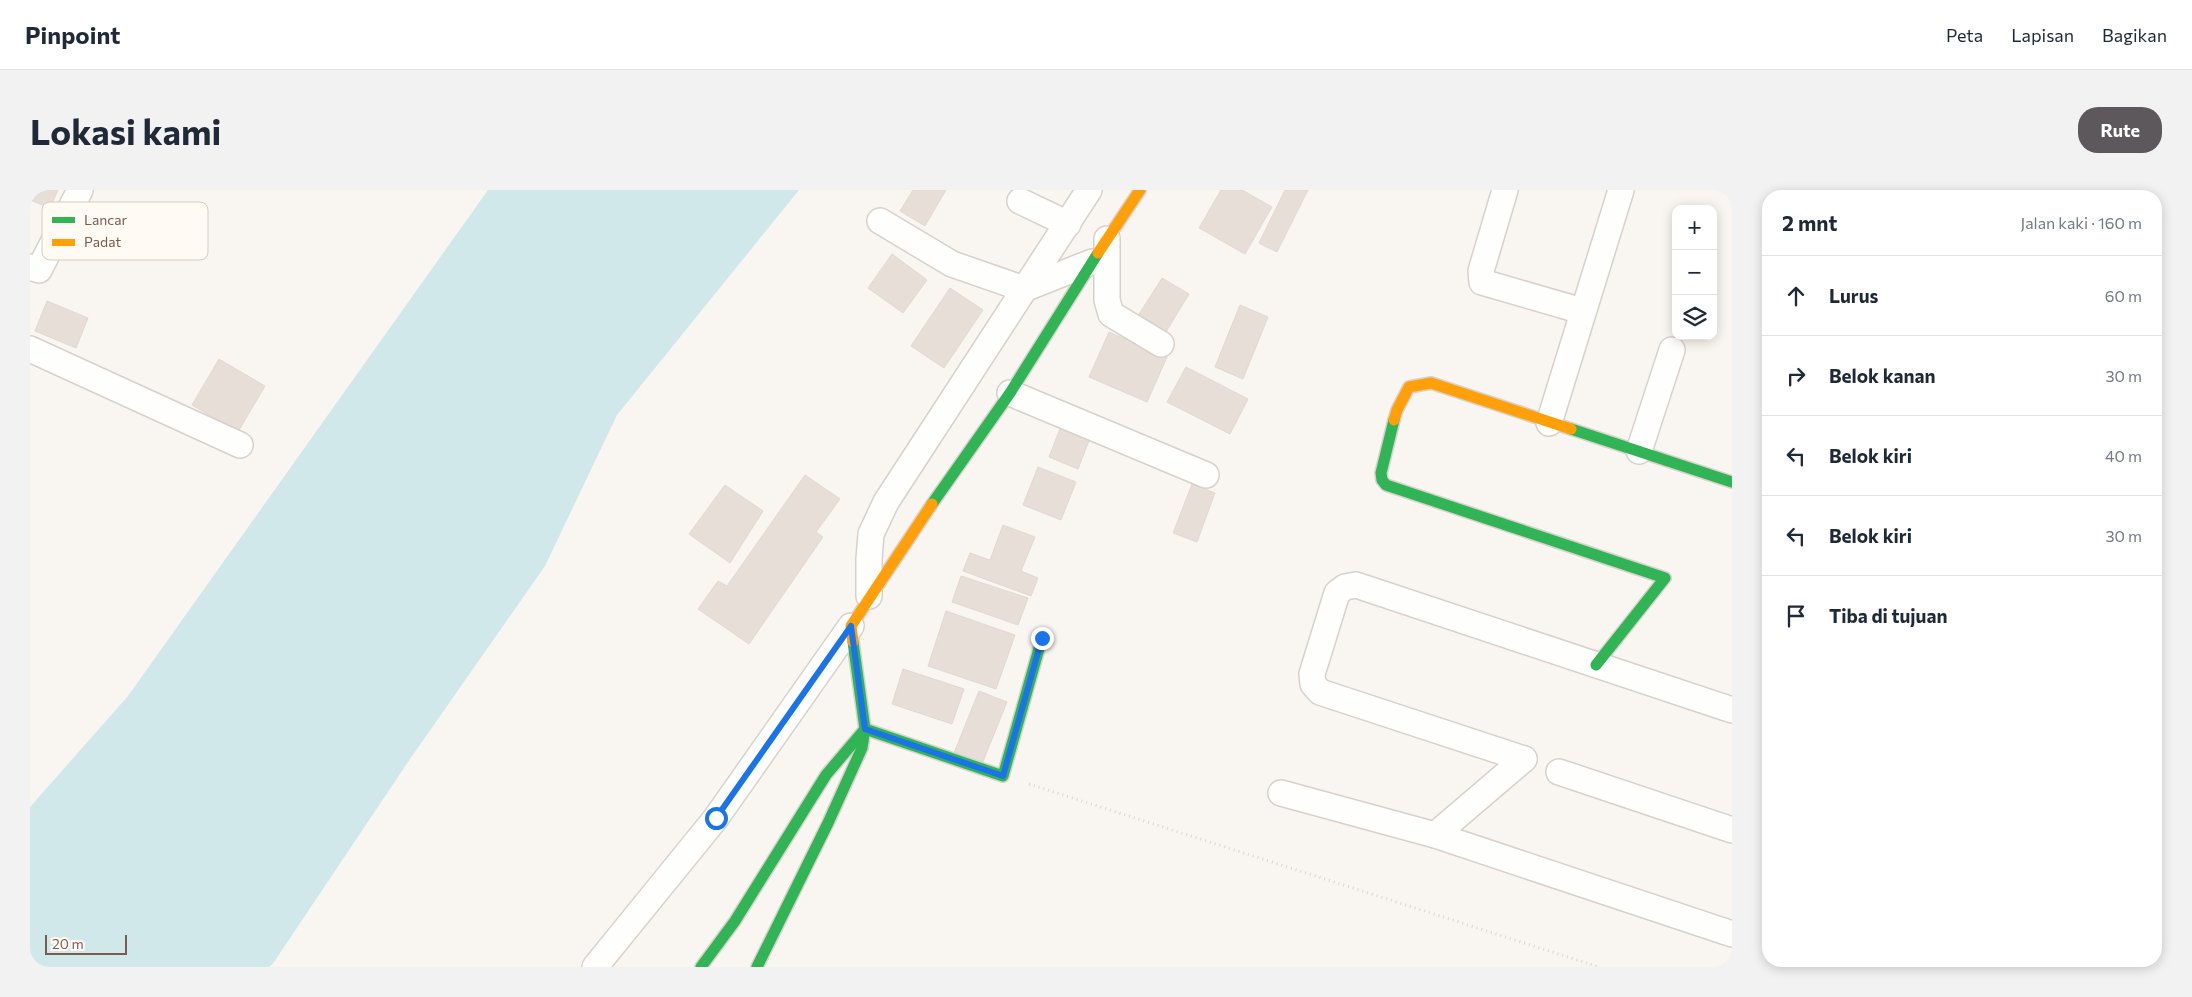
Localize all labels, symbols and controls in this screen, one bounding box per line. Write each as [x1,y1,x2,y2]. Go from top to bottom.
text: Pinpoint [25,20,120,49]
text: Peta [1946,24,1983,46]
text: Lapisan [2011,24,2074,46]
text: Bagikan [2102,24,2167,46]
button: Rute [2078,107,2162,153]
text: Lokasi kami [30,109,221,152]
legend [42,202,208,260]
map controls [1672,205,1717,340]
button: + [1672,205,1717,250]
text: 2 mnt [1782,210,1837,235]
text: Lancar [84,211,128,228]
text: Jalan kaki · 160 m [2021,213,2142,232]
text: Padat [84,233,122,250]
button: − [1672,250,1717,295]
icon: ahead [1782,282,1810,310]
text: Lurus [1829,284,1878,307]
text: 60 m [2105,286,2142,305]
button: layers [1672,295,1717,340]
icon: right [1782,362,1810,390]
text: Belok kanan [1829,364,1936,387]
text: 30 m [2105,366,2142,385]
icon: left [1782,442,1810,470]
text: Belok kiri [1829,444,1912,467]
text: 40 m [2105,446,2142,465]
icon: left [1782,522,1810,550]
text: Belok kiri [1829,524,1912,547]
text: 30 m [2105,526,2142,545]
icon: arrive [1782,602,1810,630]
text: Tiba di tujuan [1829,604,1947,627]
route end [1031,627,1054,650]
route start [705,807,728,830]
scale bar [45,932,128,955]
text: 20 m [52,935,84,952]

